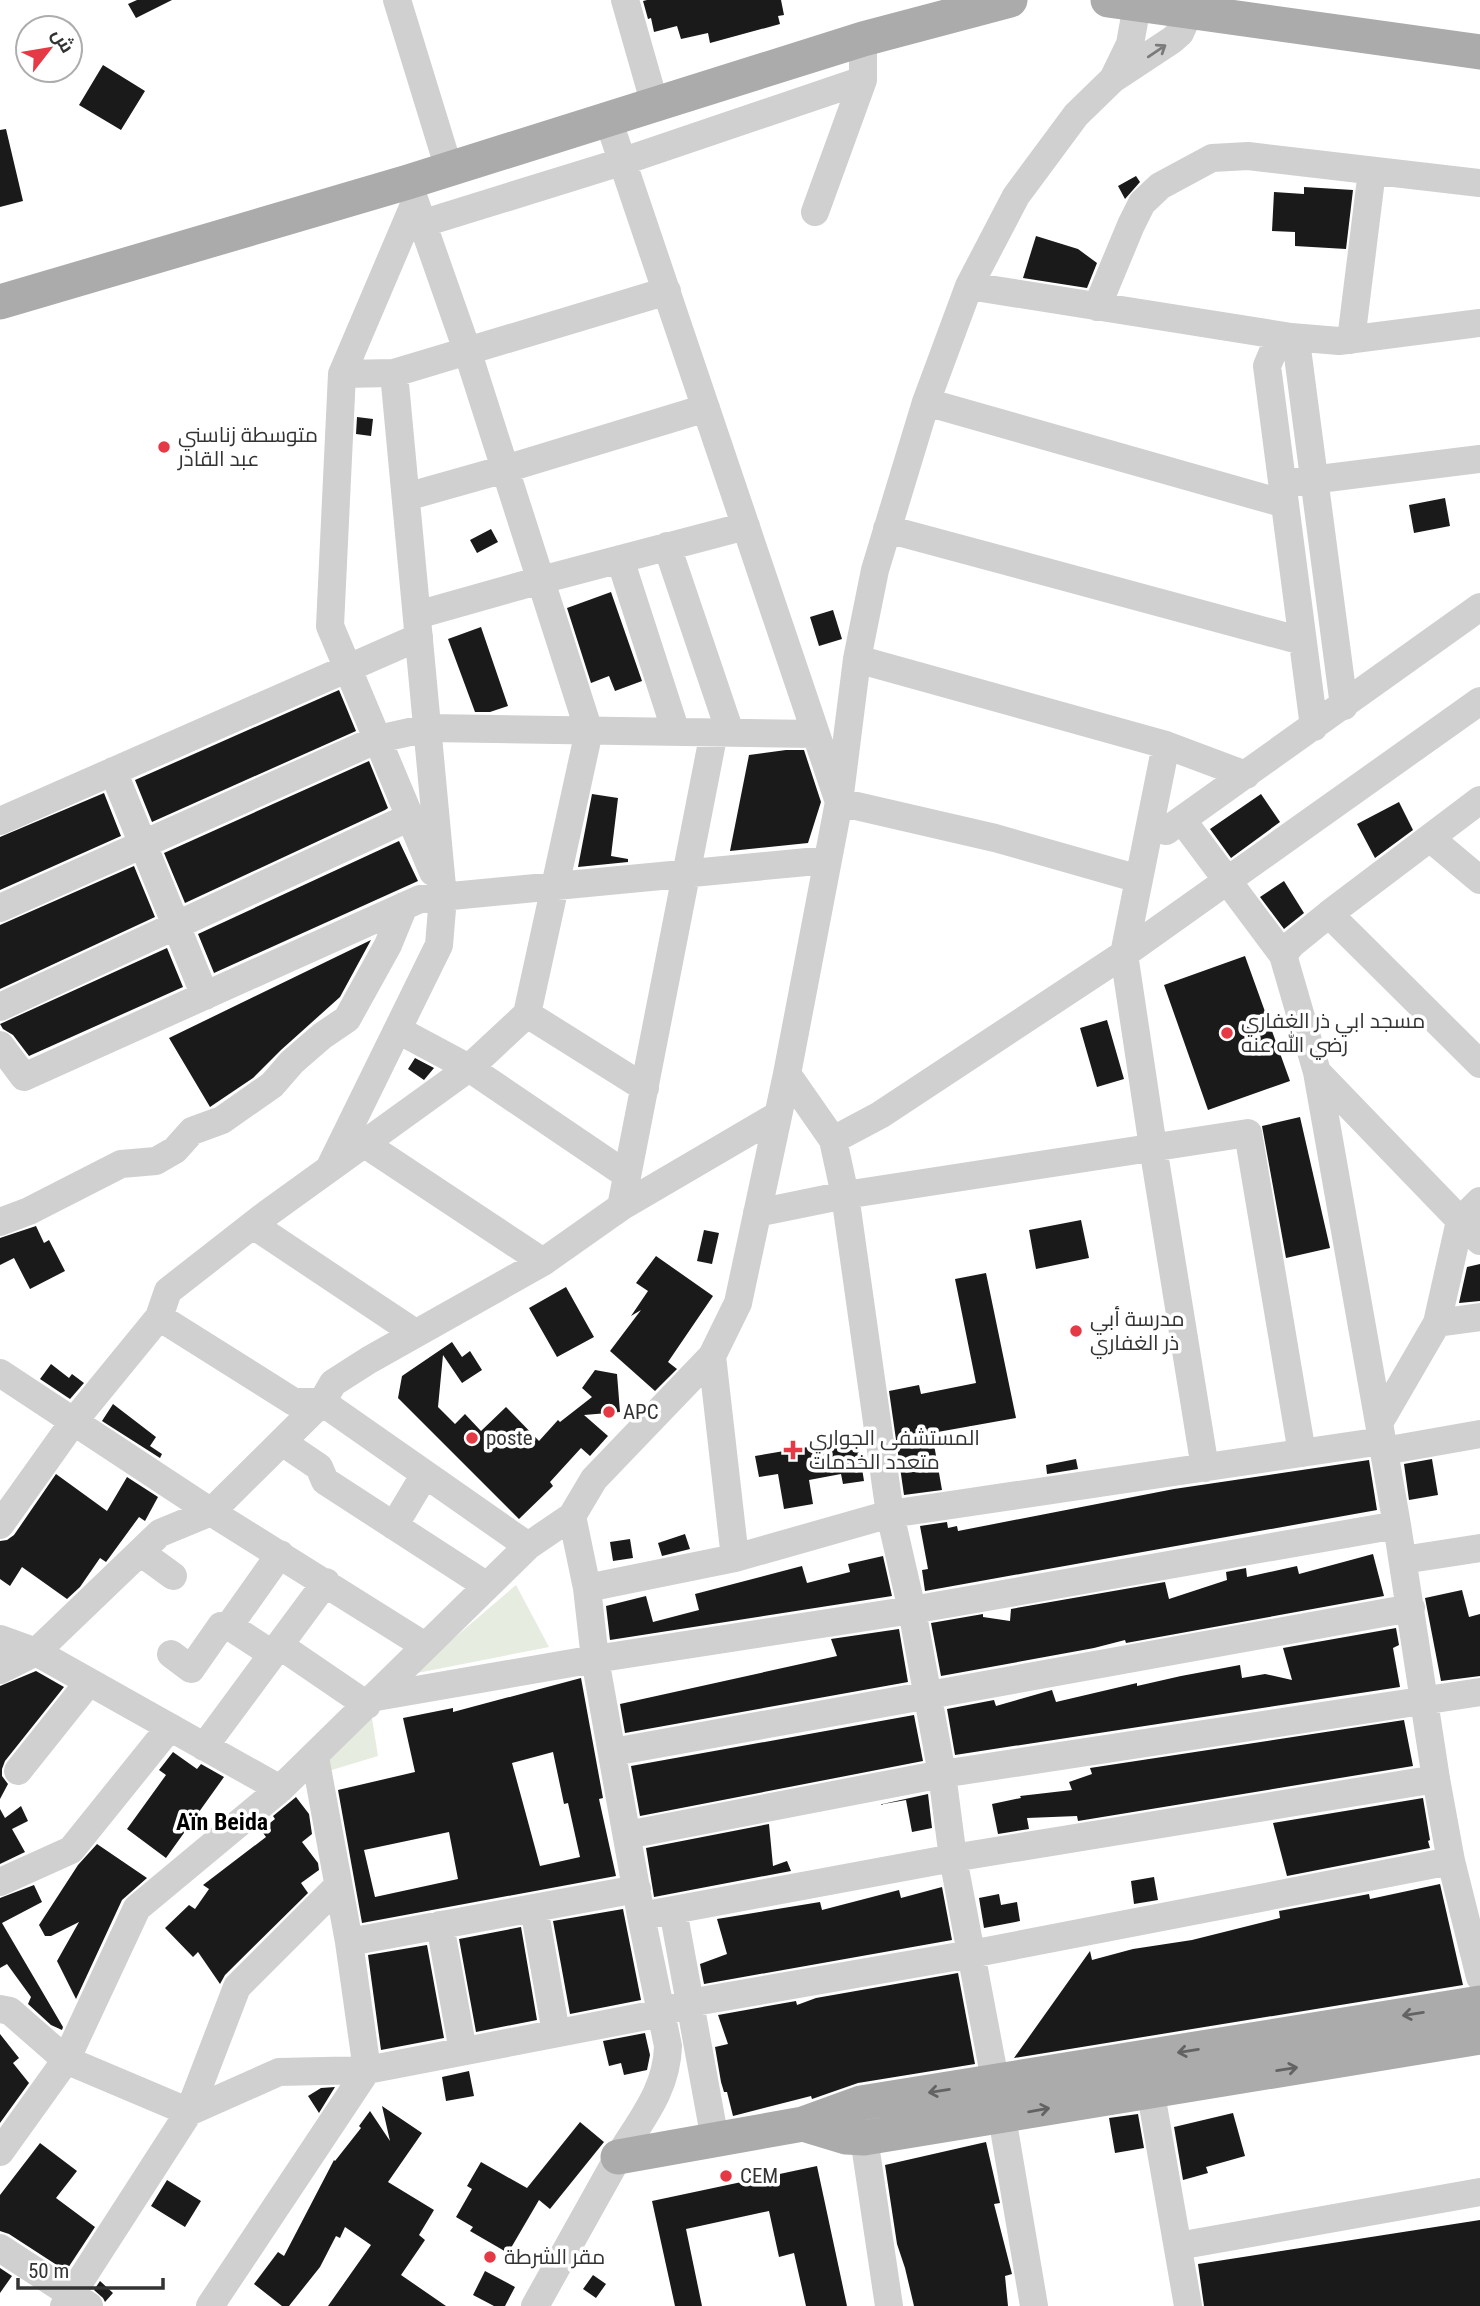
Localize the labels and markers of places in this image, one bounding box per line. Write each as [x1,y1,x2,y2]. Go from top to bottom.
place label: متوسطة زناسني عبد القادر [177,423,318,471]
marker: متوسطة زناسني عبد القادر [156,439,172,455]
place label: مسجد ابي ذر الغفاري رضي الله عنه [1241,1009,1425,1060]
marker: مسجد ابي ذر الغفاري رضي الله عنه [1219,1025,1235,1041]
place label: مدرسة أبي ذر الغفاري [1090,1306,1184,1359]
marker: مدرسة أبي ذر الغفاري [1068,1323,1084,1339]
place label: APC [623,1400,659,1424]
marker: APC [601,1404,617,1420]
place label: poste [486,1426,533,1450]
place label: المستشفى الجواري متعدد الخدمات [809,1426,980,1474]
marker: poste [464,1430,480,1446]
marker: المستشفى الجواري متعدد الخدمات [783,1440,803,1460]
place label: CEM [740,2164,778,2188]
marker: CEM [718,2168,734,2184]
place label: مقر الشرطة [504,2245,605,2269]
marker: مقر الشرطة [482,2249,498,2265]

